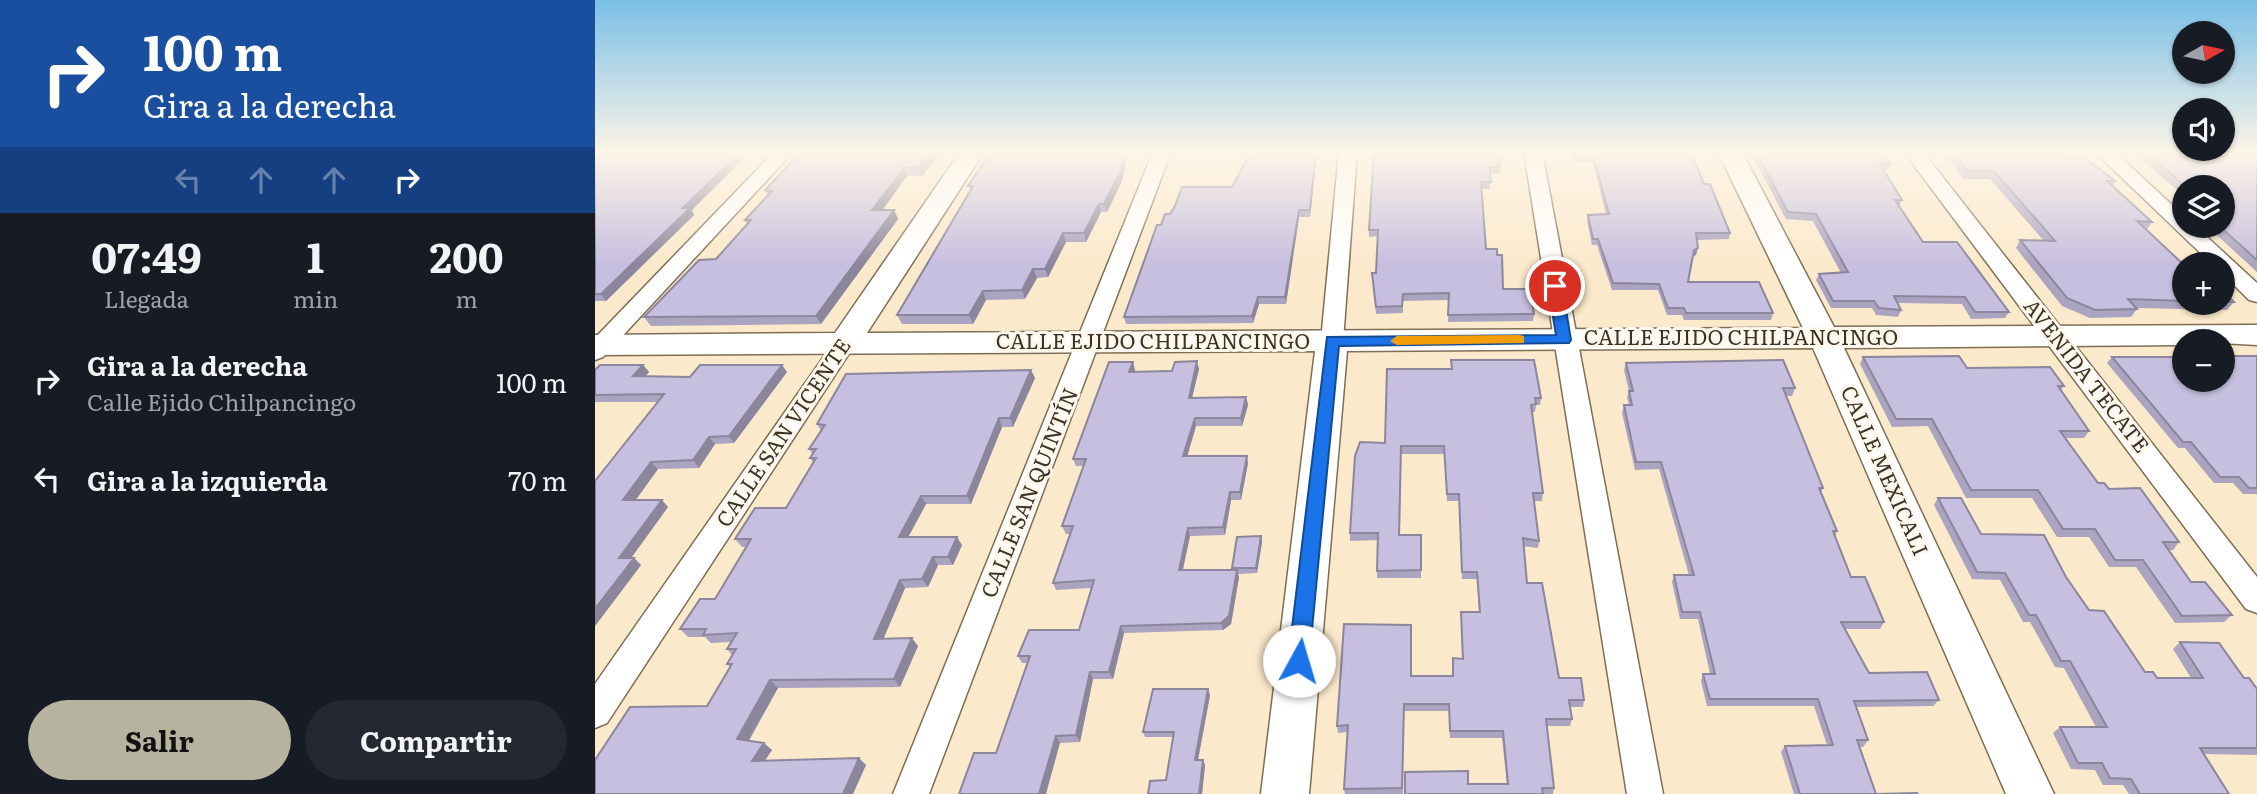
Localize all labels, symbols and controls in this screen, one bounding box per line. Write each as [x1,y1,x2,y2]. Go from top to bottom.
text: 100 m [143,13,282,86]
north arrow [2172,21,2235,84]
map controls [2172,21,2235,392]
icon: right [28,28,119,119]
text: Gira a la derecha [143,80,396,128]
button: sound [2172,98,2235,161]
icon: left [169,161,207,199]
icon: ahead [242,161,280,199]
icon: ahead [315,161,353,199]
icon: right [388,161,426,199]
button: layers [2172,175,2235,238]
text: 07:49 [91,224,202,286]
text: 1 [307,224,324,286]
text: 200 [429,224,504,286]
button: + [2172,252,2235,315]
pin [1525,256,1585,316]
icon: arrive [1536,267,1574,305]
text: Llegada [104,281,189,315]
text: min [293,281,338,315]
text: m [455,281,478,315]
street label: AVENIDA TECATE [2018,291,2158,458]
street label: CALLE EJIDO CHILPANCINGO [1584,320,1898,351]
street label: CALLE EJIDO CHILPANCINGO [996,324,1310,355]
button: − [2172,329,2235,392]
street label: CALLE SAN VICENTE [707,331,857,532]
text: Gira a la derecha [87,345,307,384]
icon: right [28,362,66,400]
text: 100 m [496,362,567,401]
street label: CALLE MEXICALI [1835,380,1938,560]
street label: CALLE SAN QUINTÍN [971,382,1084,602]
text: Calle Ejido Chilpancingo [87,384,356,418]
icon: left [28,460,66,498]
text: Gira a la izquierda [87,460,328,499]
text: 70 m [508,460,567,499]
position arrow [1262,624,1336,698]
button: Salir [28,700,291,780]
button: Compartir [305,700,567,780]

